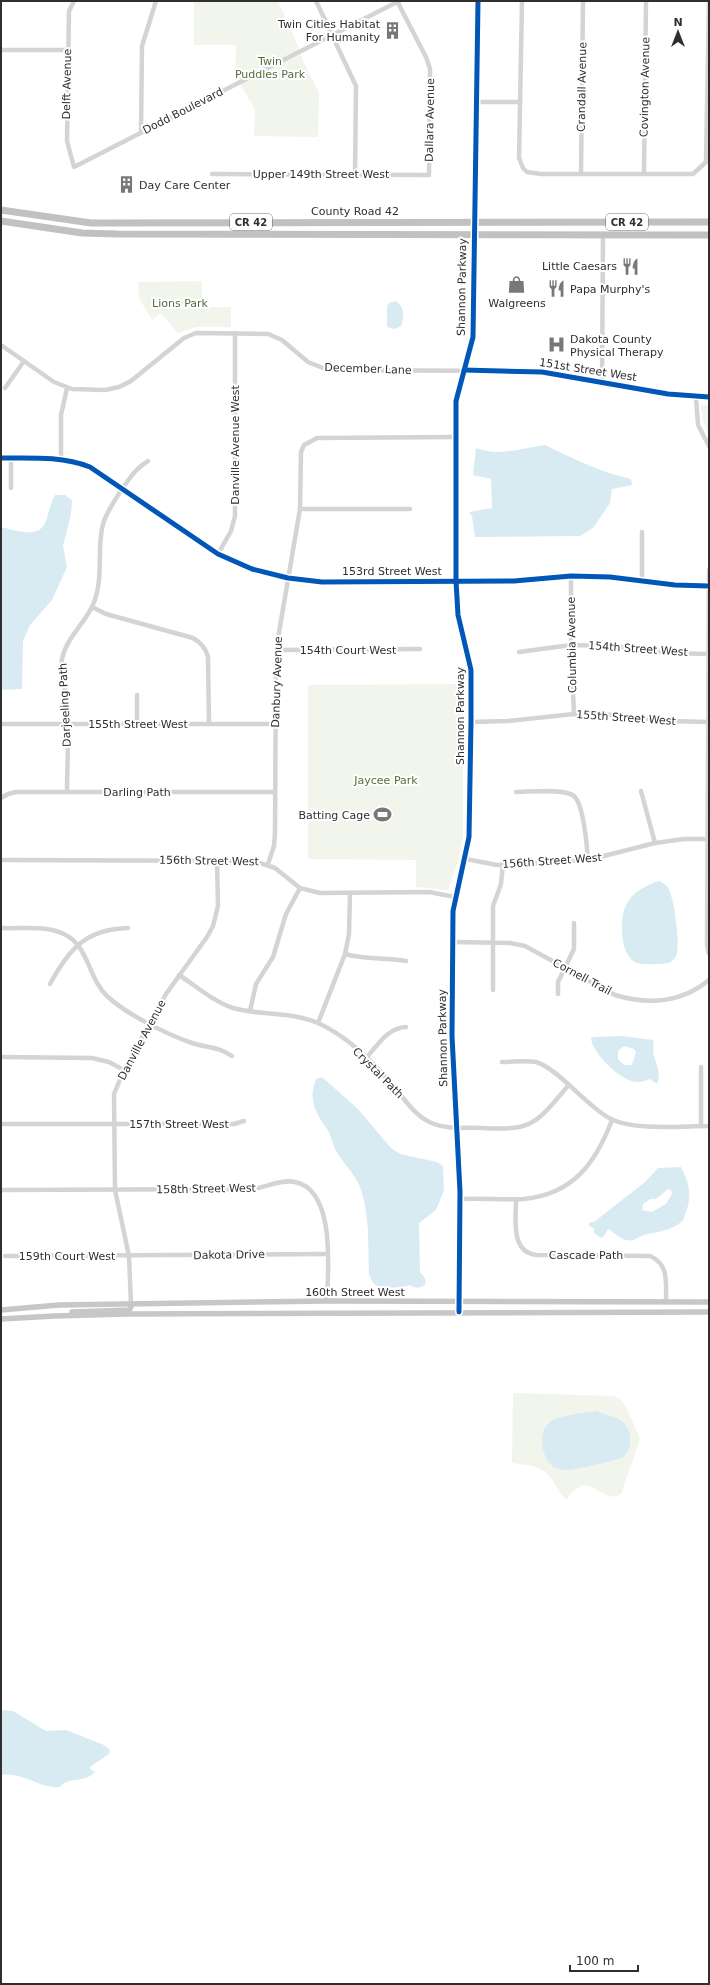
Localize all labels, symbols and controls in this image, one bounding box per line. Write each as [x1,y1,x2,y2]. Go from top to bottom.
north arrow [658,12,698,52]
text: N [673,16,683,29]
place label: Twin Cities Habitat For Humanity [277,18,381,44]
building icon: Twin Cities Habitat For Humanity [383,20,403,40]
street label: Covington Avenue [638,37,652,137]
street label: Crandall Avenue [575,42,589,132]
street label: Delft Avenue [60,48,74,119]
park label: Twin Puddles Park [235,55,306,81]
street label: Dallara Avenue [423,78,437,162]
street label: Dodd Boulevard [141,85,225,137]
street label: Upper 149th Street West [253,168,390,181]
building icon: Day Care Center [116,175,136,195]
place label: Day Care Center [139,179,231,192]
street label: County Road 42 [311,205,399,218]
road number: CR 42 [230,214,272,230]
road number: CR 42 [606,214,648,230]
street label: Shannon Parkway [455,237,469,336]
restaurant icon: Little Caesars [620,256,640,276]
place label: Little Caesars [542,260,617,273]
shop icon: Walgreens [507,275,527,295]
restaurant icon: Papa Murphy's [547,279,567,299]
place label: Papa Murphy's [570,283,651,296]
park label: Lions Park [152,297,209,310]
place label: Walgreens [488,297,546,310]
place label: Dakota County Physical Therapy [570,333,664,359]
hospital icon: Dakota County Physical Therapy [547,335,567,355]
street label: 151st Street West [538,356,638,384]
street label: December Lane [324,361,412,377]
street label: Danville Avenue West [229,385,242,505]
street label: 153rd Street West [342,565,443,578]
street label: Columbia Avenue [565,597,579,693]
street label: Danbury Avenue [269,636,285,728]
street label: 154th Street West [588,639,689,659]
street label: 154th Court West [300,644,397,657]
street label: Darjeeling Path [56,663,74,747]
street label: Shannon Parkway [454,667,467,765]
street label: 155th Street West [576,708,677,728]
street label: 155th Street West [88,718,189,731]
park label: Jaycee Park [353,774,418,787]
street label: Darling Path [103,786,171,799]
sports icon: Batting Cage [373,805,393,825]
place label: Batting Cage [298,809,370,822]
street label: 156th Street West [502,851,603,871]
street label: 156th Street West [159,854,260,868]
street label: Cornell Trail [550,956,614,998]
street label: Shannon Parkway [436,988,450,1087]
street label: Danville Avenue [115,997,169,1082]
street label: Crystal Path [350,1045,406,1101]
street label: 157th Street West [129,1118,230,1131]
street label: 158th Street West [156,1182,257,1196]
street label: Dakota Drive [193,1248,265,1262]
street label: Cascade Path [549,1249,623,1262]
street label: 159th Court West [19,1250,116,1263]
street label: 160th Street West [305,1286,406,1299]
scale bar [570,1947,638,1973]
text: 100 m [576,1954,614,1968]

